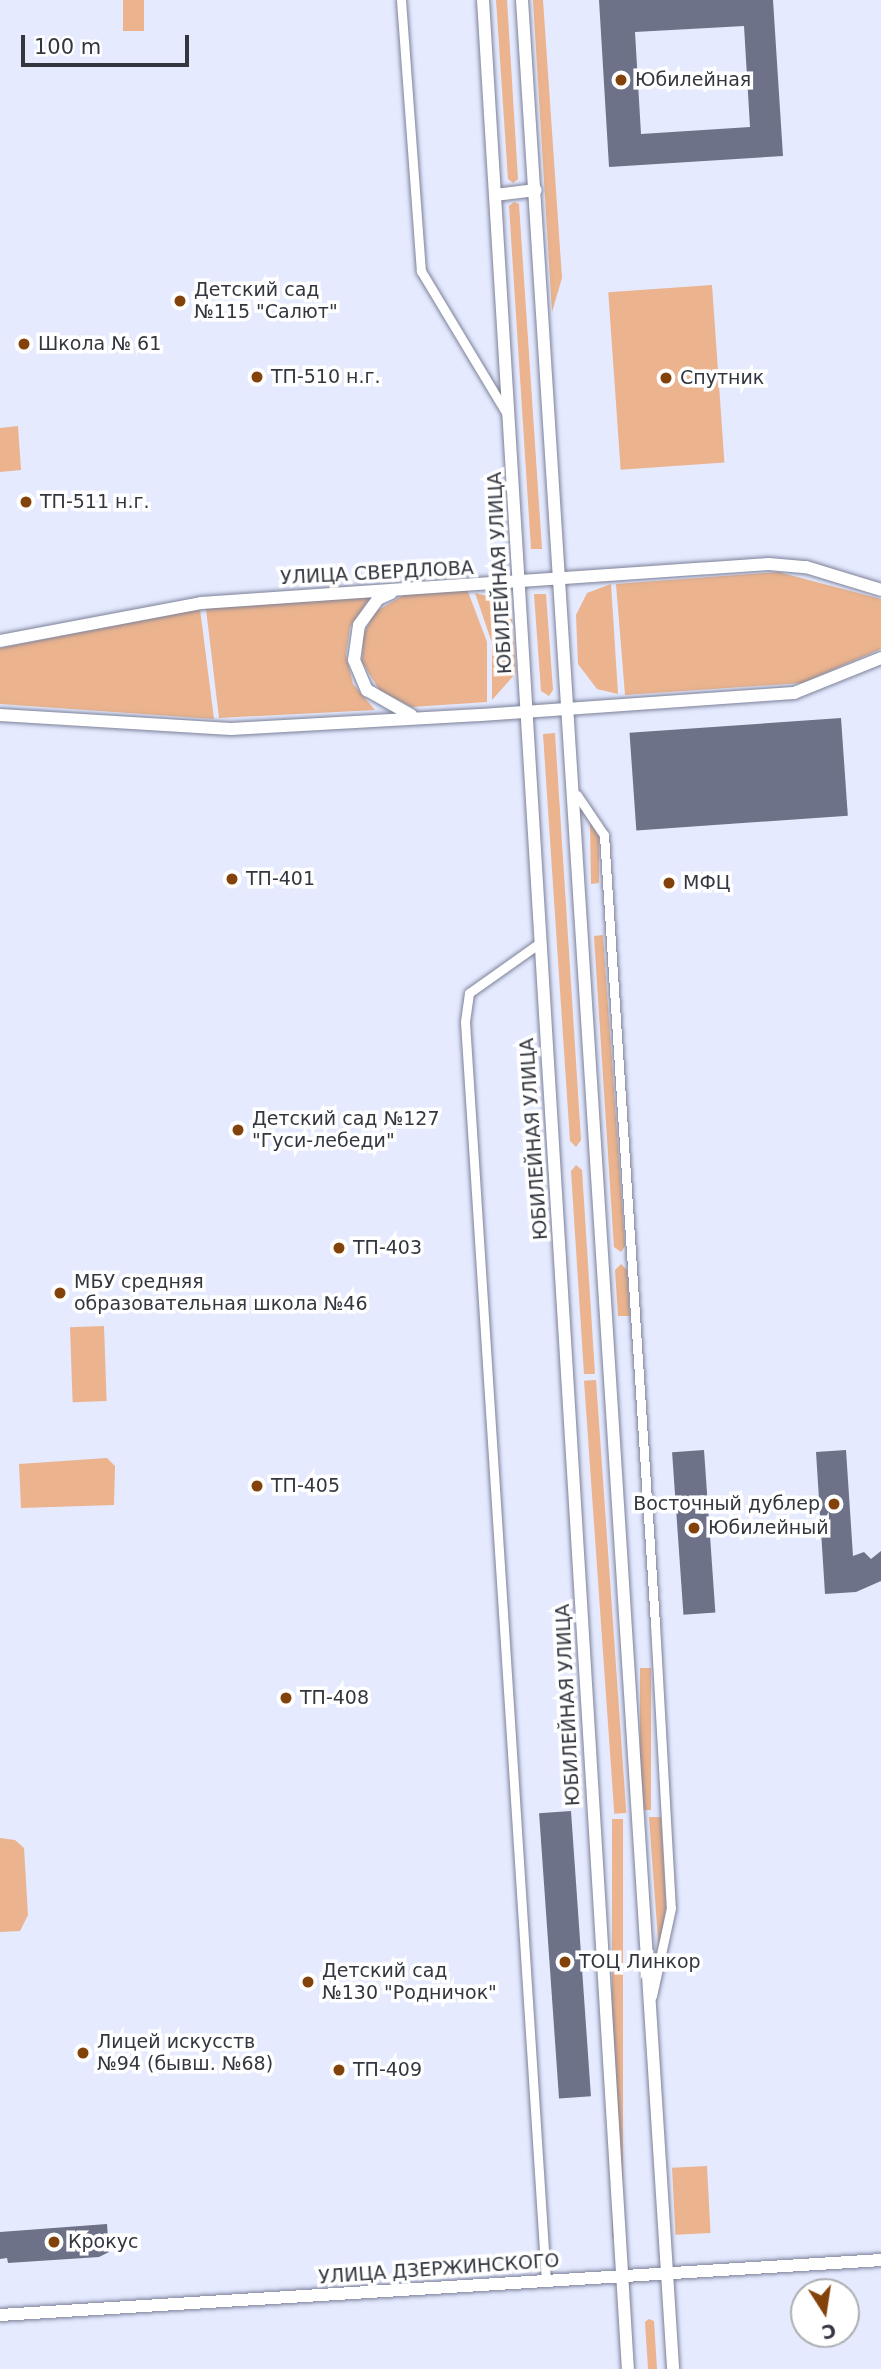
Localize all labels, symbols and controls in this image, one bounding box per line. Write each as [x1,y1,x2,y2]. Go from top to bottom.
scale bar [24,21,192,65]
text: 100 m [34,35,101,59]
place label: Юбилейная [635,69,751,91]
marker: Юбилейная [613,72,629,88]
place label: Детский сад №115 "Салют" [194,279,338,323]
marker: Детский сад №115 "Салют" [172,293,188,309]
place label: Школа № 61 [38,333,161,355]
marker: Школа № 61 [16,336,32,352]
place label: ТП-510 н.г. [271,366,381,388]
place label: Спутник [680,367,764,389]
marker: ТП-510 н.г. [249,369,265,385]
marker: Спутник [658,370,674,386]
street label: ЮБИЛЕЙНАЯ УЛИЦА [483,471,517,675]
place label: ТП-511 н.г. [40,491,150,513]
marker: ТП-511 н.г. [18,494,34,510]
street label: УЛИЦА СВЕРДЛОВА [280,557,474,589]
place label: ТП-401 [246,868,315,890]
marker: ТП-401 [224,871,240,887]
place label: МФЦ [683,872,730,894]
marker: МФЦ [661,875,677,891]
street label: ЮБИЛЕЙНАЯ УЛИЦА [516,1037,552,1241]
place label: Детский сад №127 "Гуси-лебеди" [252,1108,440,1152]
marker: Детский сад №127 "Гуси-лебеди" [230,1122,246,1138]
place label: ТП-403 [353,1237,422,1259]
marker: ТП-403 [331,1240,347,1256]
place label: МБУ средняя образовательная школа №46 [74,1271,367,1315]
marker: МБУ средняя образовательная школа №46 [52,1285,68,1301]
place label: ТП-405 [271,1475,340,1497]
marker: ТП-405 [249,1478,265,1494]
place label: Восточный дублер [633,1493,820,1515]
marker: Восточный дублер [826,1496,842,1512]
place label: Юбилейный [708,1517,829,1539]
marker: Юбилейный [686,1520,702,1536]
street label: ЮБИЛЕЙНАЯ УЛИЦА [551,1603,585,1807]
place label: ТП-408 [300,1687,369,1709]
marker: ТП-408 [278,1690,294,1706]
place label: ТОЦ Линкор [579,1951,701,1973]
marker: ТОЦ Линкор [557,1954,573,1970]
place label: Детский сад №130 "Родничок" [322,1960,497,2004]
marker: Детский сад №130 "Родничок" [300,1974,316,1990]
place label: Лицей искусств №94 (бывш. №68) [97,2031,273,2075]
marker: Лицей искусств №94 (бывш. №68) [75,2045,91,2061]
place label: ТП-409 [353,2059,422,2081]
marker: ТП-409 [331,2062,347,2078]
place label: Крокус [68,2231,138,2253]
marker: Крокус [46,2234,62,2250]
street label: УЛИЦА ДЗЕРЖИНСКОГО [318,2249,560,2289]
north arrow [790,2278,860,2348]
text: С [820,2319,838,2344]

